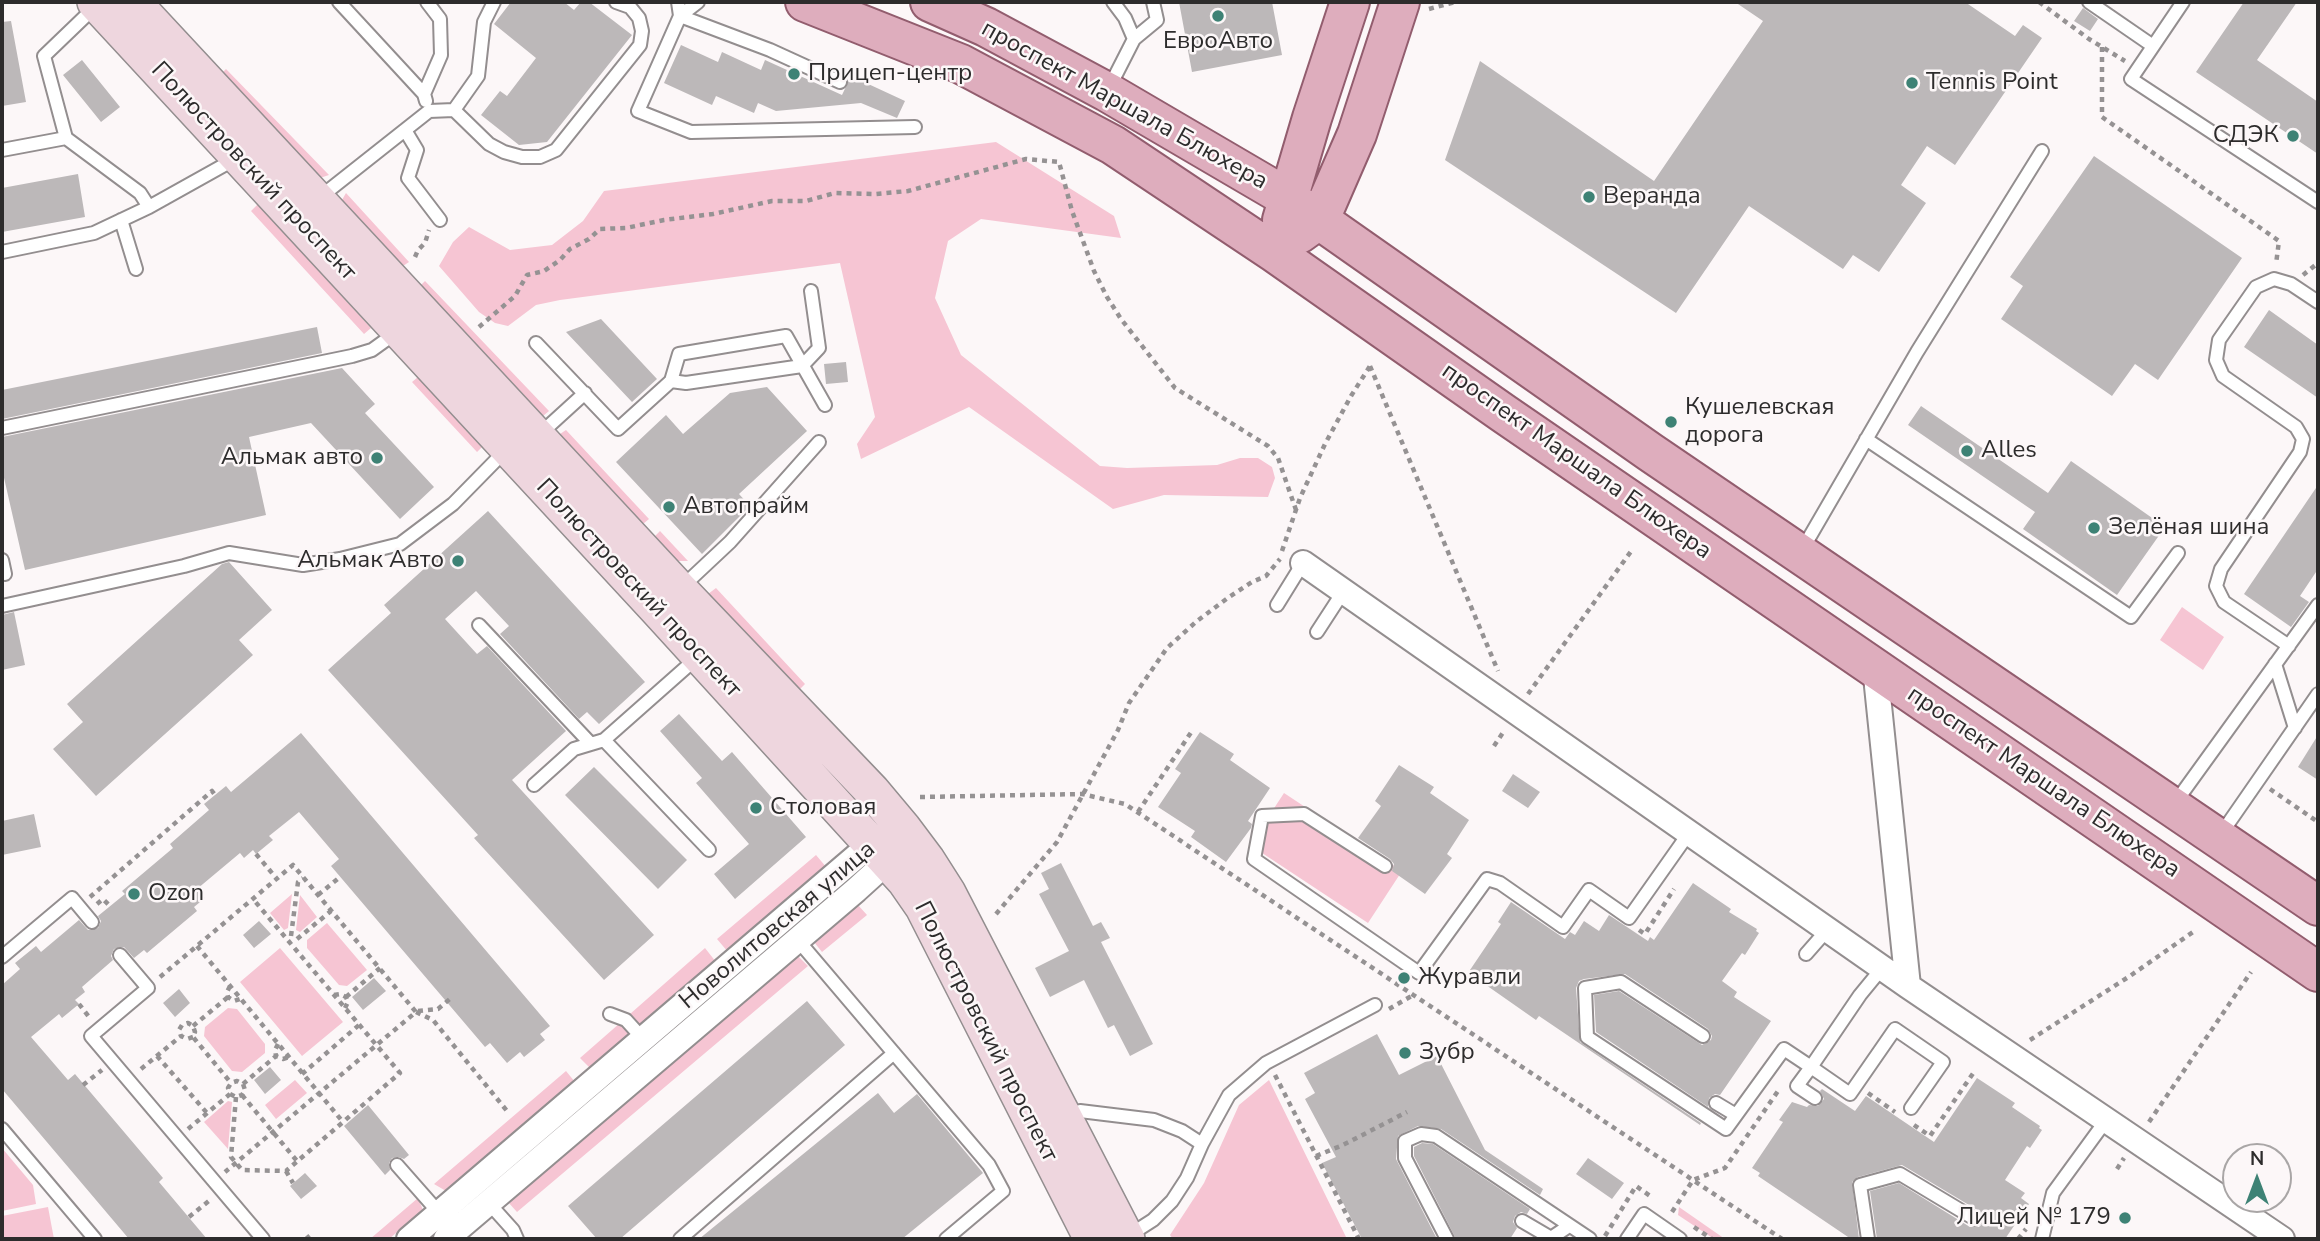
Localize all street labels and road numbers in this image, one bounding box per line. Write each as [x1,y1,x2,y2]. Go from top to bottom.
street label: проспект Маршала Блюхера [976,15,1272,197]
street label: Полюстровский проспект [144,57,362,287]
street label: проспект Маршала Блюхера [1435,358,1717,566]
street label: Полюстровский проспект [529,474,747,704]
street label: проспект Маршала Блюхера [1901,681,2185,885]
street label: Новолитовская улица [674,836,882,1016]
street label: Полюстровский проспект [907,897,1063,1167]

